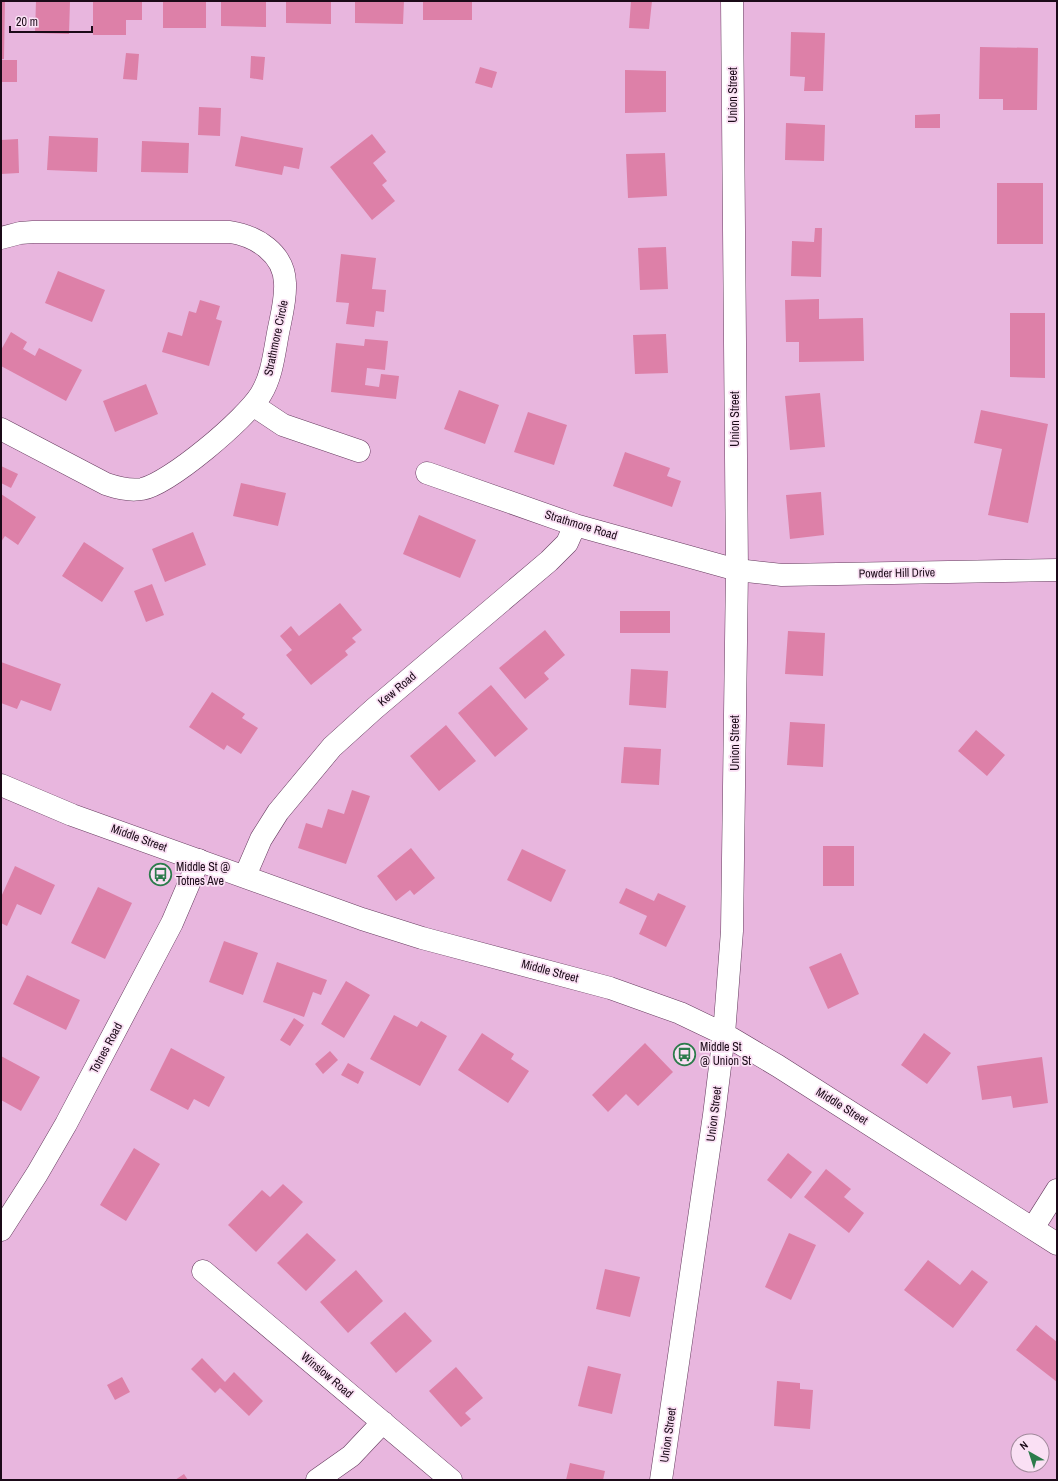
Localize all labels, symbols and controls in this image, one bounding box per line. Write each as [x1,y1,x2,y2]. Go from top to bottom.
scale bar [10,8,92,34]
text: 20 m [16,14,38,30]
street label: Union Street [725,67,741,123]
street label: Strathmore Circle [260,299,292,377]
street label: Union Street [727,391,743,447]
street label: Strathmore Road [543,506,619,544]
street label: Powder Hill Drive [859,564,935,582]
street label: Kew Road [374,668,420,710]
street label: Union Street [727,715,743,771]
street label: Middle Street [109,820,169,856]
place label: Middle St @ Totnes Ave [176,859,230,889]
bus stop icon: Middle St @ Totnes Ave [147,861,173,887]
street label: Middle Street [520,956,581,986]
street label: Totnes Road [86,1020,126,1076]
place label: Middle St @ Union St [700,1039,751,1069]
bus stop icon: Middle St @ Union St [672,1041,698,1067]
street label: Middle Street [813,1084,871,1128]
street label: Union Street [703,1085,725,1142]
street label: Winslow Road [298,1348,356,1402]
street label: Union Street [656,1406,680,1463]
north arrow [1010,1433,1050,1473]
text: N [1017,1438,1031,1453]

